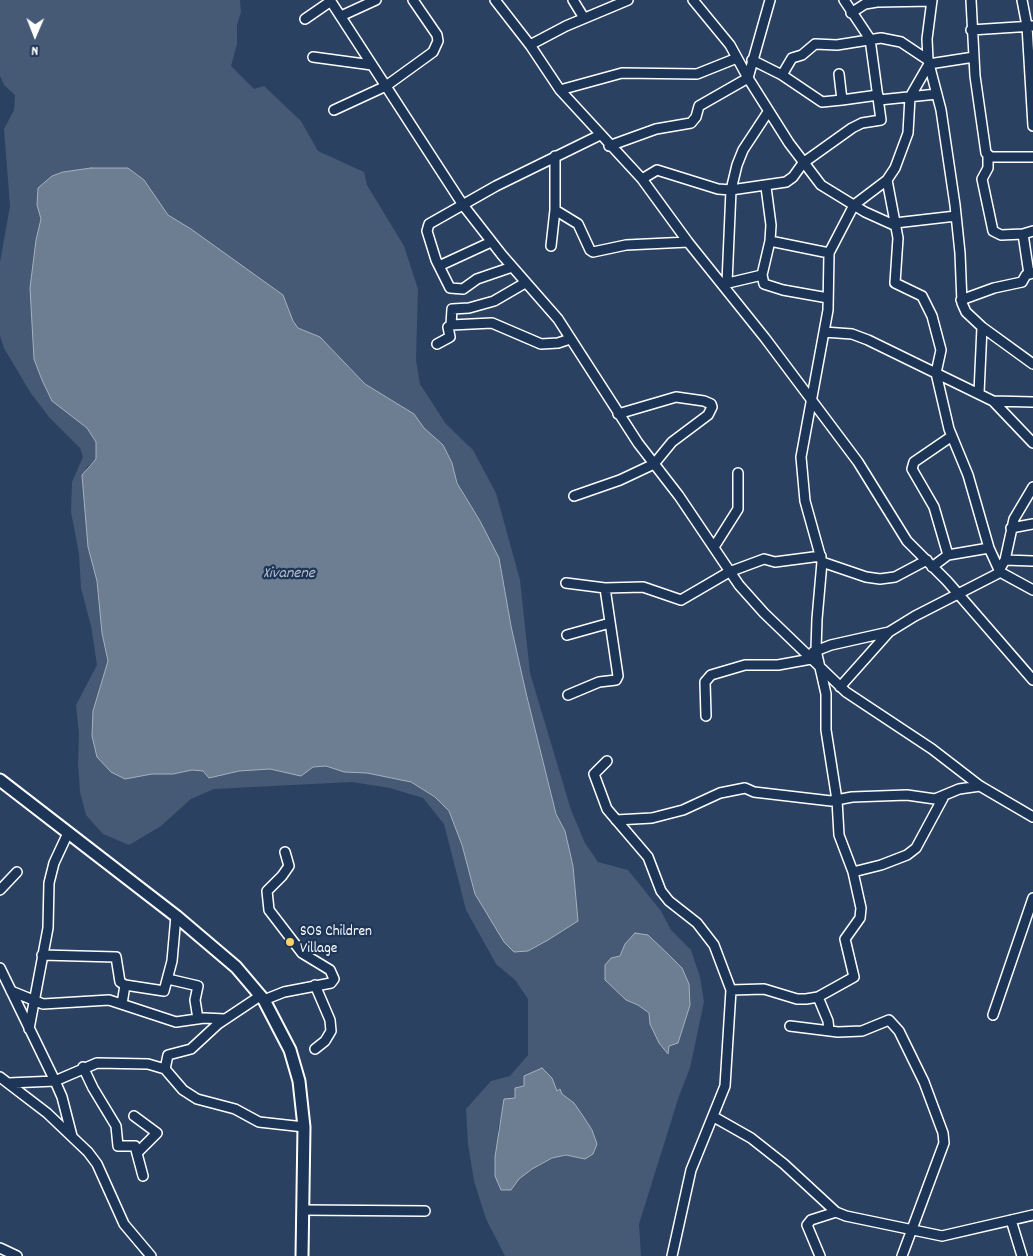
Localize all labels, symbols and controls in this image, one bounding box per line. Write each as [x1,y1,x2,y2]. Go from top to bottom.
north arrow [10,10,60,60]
text: N [31,40,38,60]
water label: Xivanene [263,565,315,585]
place label: SOS Children Village [300,924,372,959]
marker: SOS Children Village [284,936,296,948]

